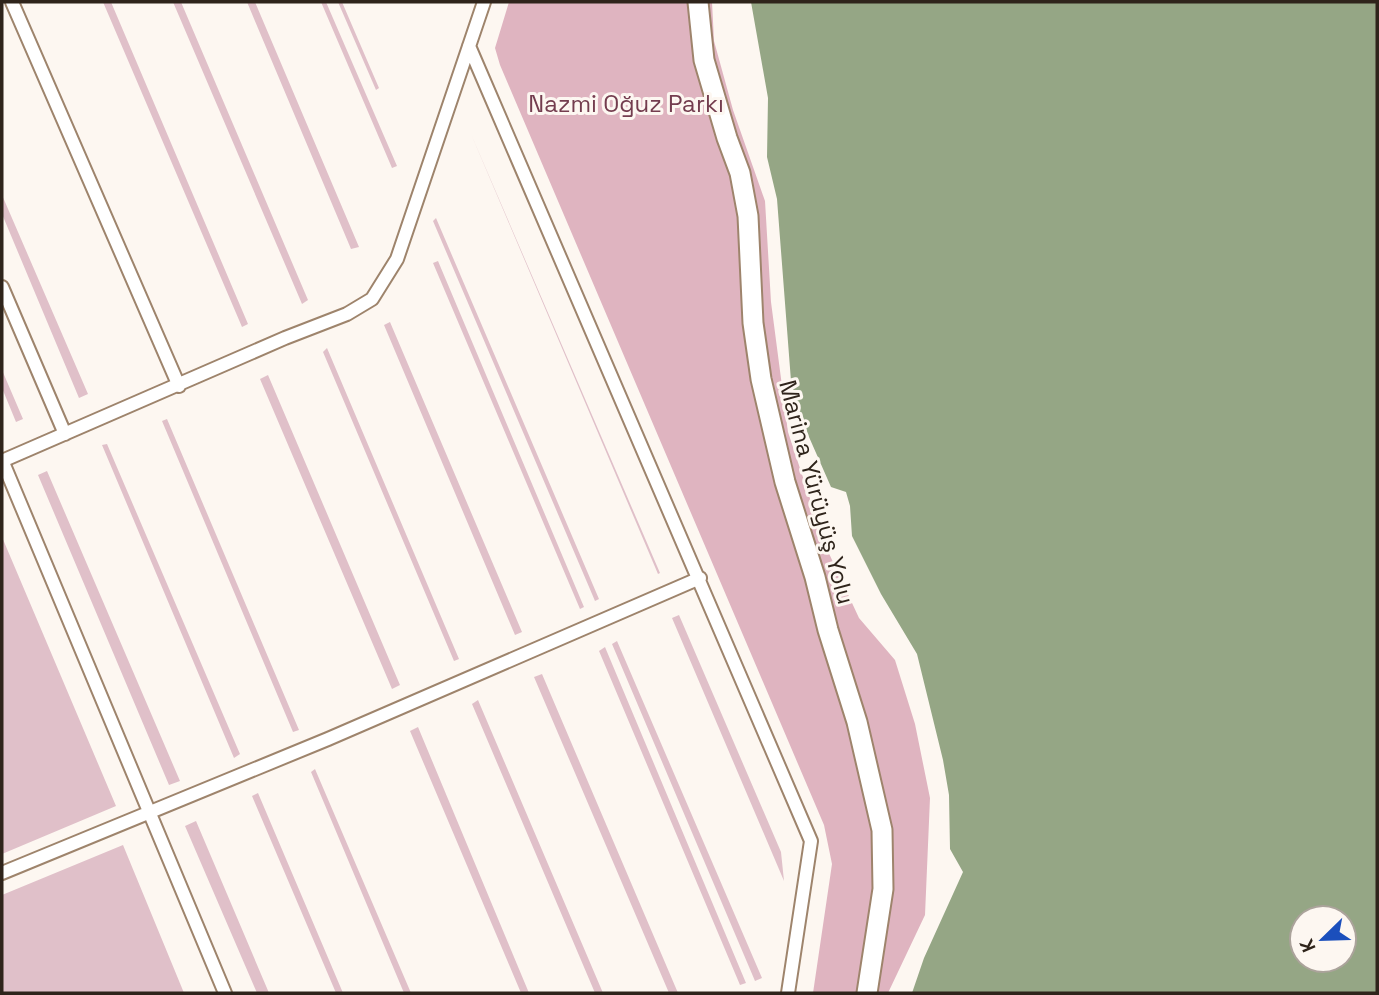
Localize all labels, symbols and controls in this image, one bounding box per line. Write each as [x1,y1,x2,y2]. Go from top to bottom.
park label: Nazmi Oğuz Parkı [528,88,724,119]
street label: Marina Yürüyüş Yolu [772,376,862,608]
north arrow [1288,904,1358,974]
text: K [1294,935,1322,956]

